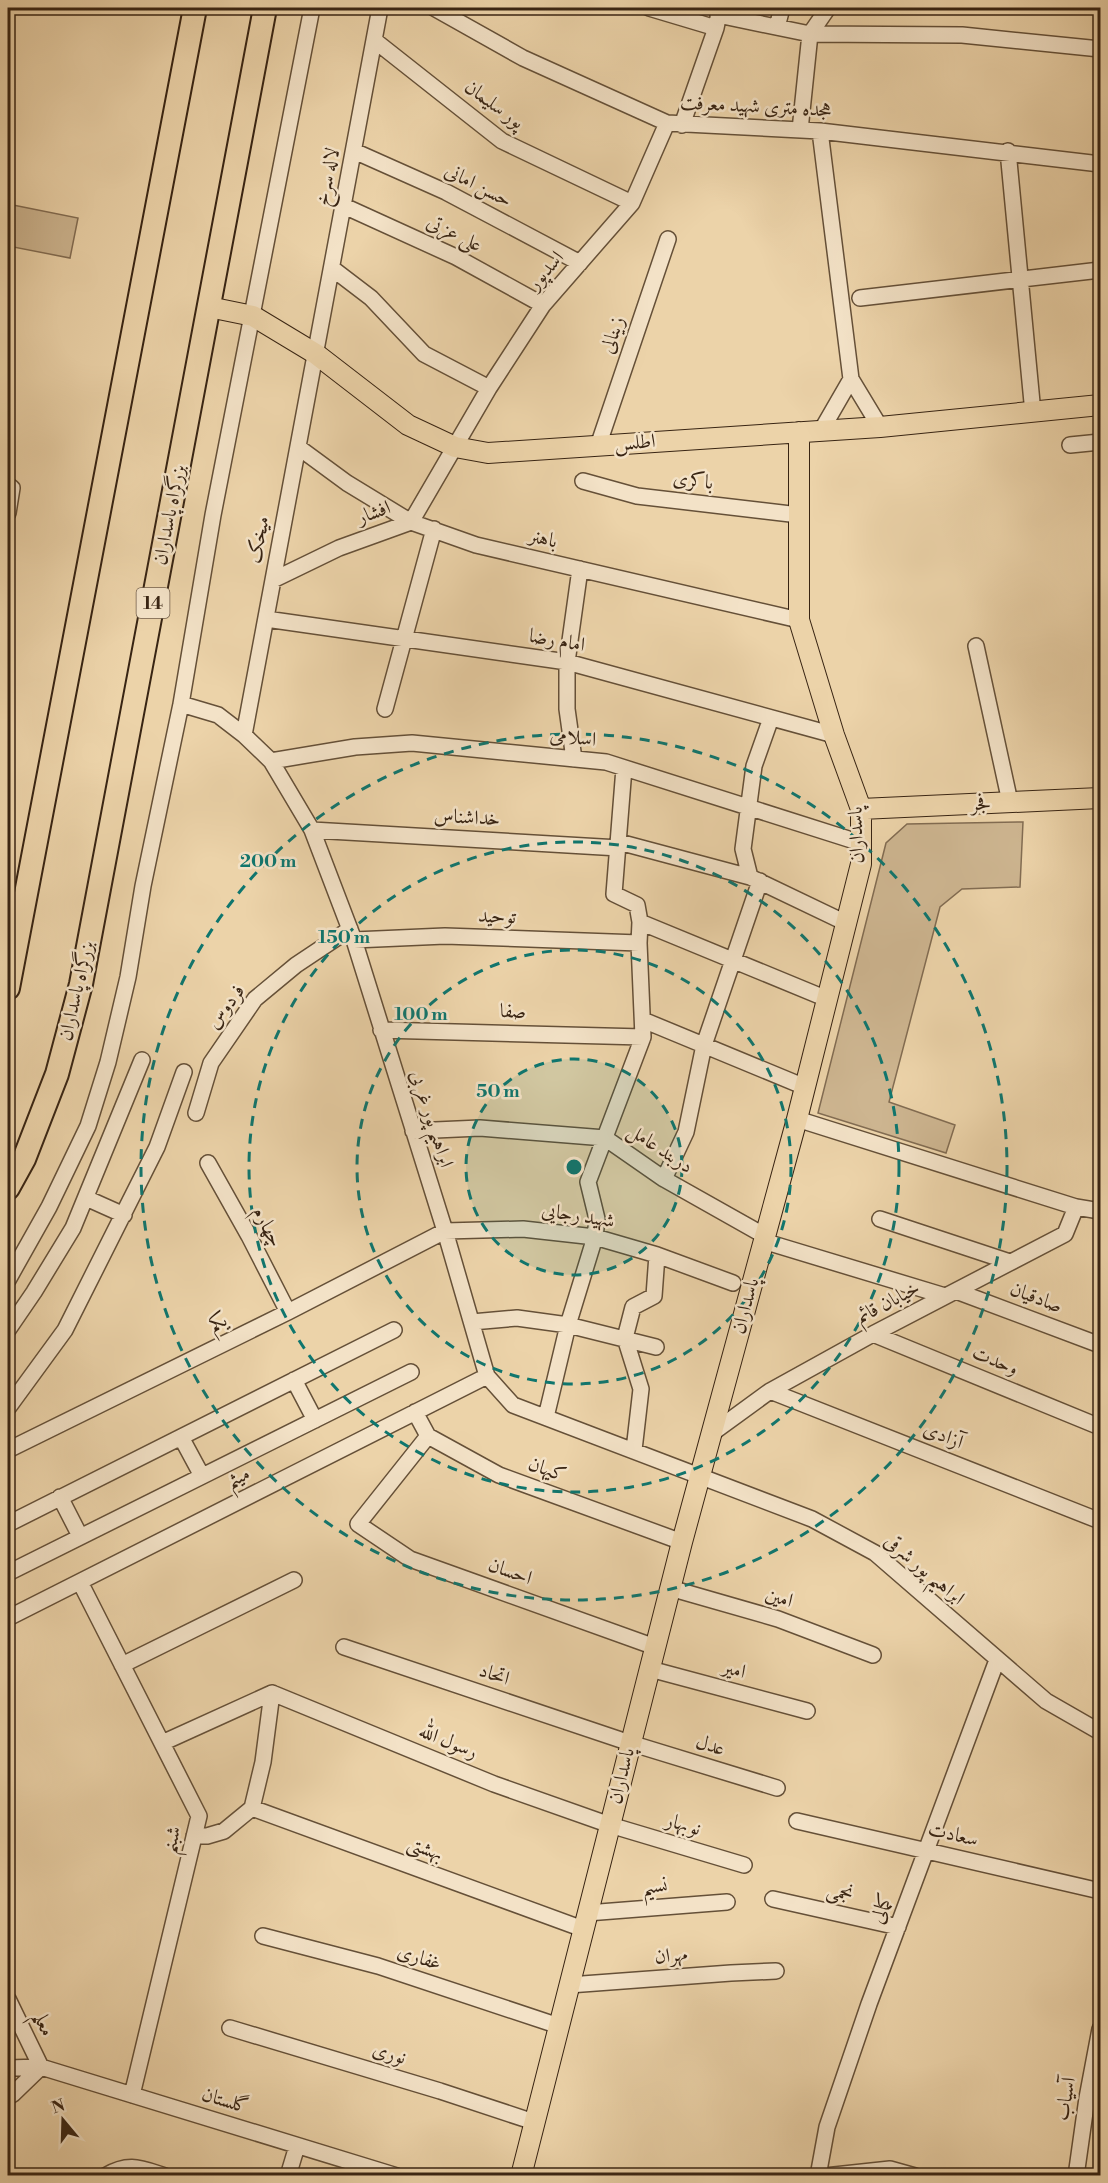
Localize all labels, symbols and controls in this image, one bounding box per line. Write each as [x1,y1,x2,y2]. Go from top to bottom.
street label: پور سلیمان [458,75,530,137]
street label: هجده متری شهید معرفت [679,91,833,123]
street label: لاله سرخ [310,146,350,209]
street label: حسن امانی [440,158,516,214]
street label: علی عزتی [422,210,486,259]
street label: اسدپور [521,246,571,298]
street label: زینالی [595,313,631,357]
street label: اطلس [614,429,656,457]
street label: بزرگراه پاسداران [146,462,193,567]
street label: باکری [671,466,715,496]
street label: افشار [352,495,394,531]
street label: میخک [242,514,276,566]
street label: باهنر [524,523,560,554]
road number: 14 [136,588,170,618]
street label: امام رضا [526,624,587,662]
street label: اسلامی [548,723,598,753]
street label: فجر [968,791,992,817]
street label: خداشناس [433,804,501,832]
street label: پاسداران [843,805,871,864]
text: 200 m [240,850,297,873]
street label: توحید [478,904,517,930]
text: 150 m [318,926,371,949]
street label: بزرگراه پاسداران [51,938,102,1044]
street label: فردوس [201,980,251,1034]
street label: صفا [500,999,526,1025]
text: 100 m [394,1003,448,1026]
street label: ابراهیم پور غربی [398,1067,458,1173]
text: 50 m [476,1080,520,1103]
street label: دربند عامل [622,1118,698,1180]
centre of rings [564,1157,584,1177]
street label: شهید رجایی [540,1198,616,1234]
street label: چهارم [242,1202,288,1254]
street label: پاسداران [727,1274,767,1337]
street label: خیابان قائم [852,1276,926,1334]
street label: صادقیان [1006,1277,1066,1319]
street label: یکم [205,1307,235,1343]
street label: وحدت [968,1340,1022,1382]
street label: آزادی [919,1416,969,1456]
street label: کیهان [525,1452,569,1488]
street label: میثم [222,1461,257,1500]
street label: ابراهیم پور شرقی [875,1529,969,1616]
street label: احسان [485,1553,535,1591]
street label: امین [762,1582,796,1614]
street label: امیر [718,1654,748,1685]
street label: اتحاد [475,1658,513,1692]
street label: رسول الله [415,1715,483,1765]
street label: عدل [692,1730,728,1762]
street label: پاسداران [603,1744,642,1807]
street label: نوبهار [661,1808,704,1842]
street label: سعادت [925,1817,981,1853]
street label: شبنم [157,1824,193,1858]
street label: بهشتی [403,1831,446,1868]
street label: نسیم [641,1873,669,1907]
street label: نجمی [824,1878,856,1908]
street label: کمالی [865,1890,899,1928]
street label: غفاری [394,1939,444,1977]
street label: مهران [653,1942,689,1970]
street label: معلم [20,2007,60,2044]
street label: نوری [369,2037,409,2071]
street label: آسیاب [1049,2073,1083,2123]
street label: گلستان [198,2081,252,2120]
north arrow [33,2090,93,2150]
text: N [49,2095,68,2118]

